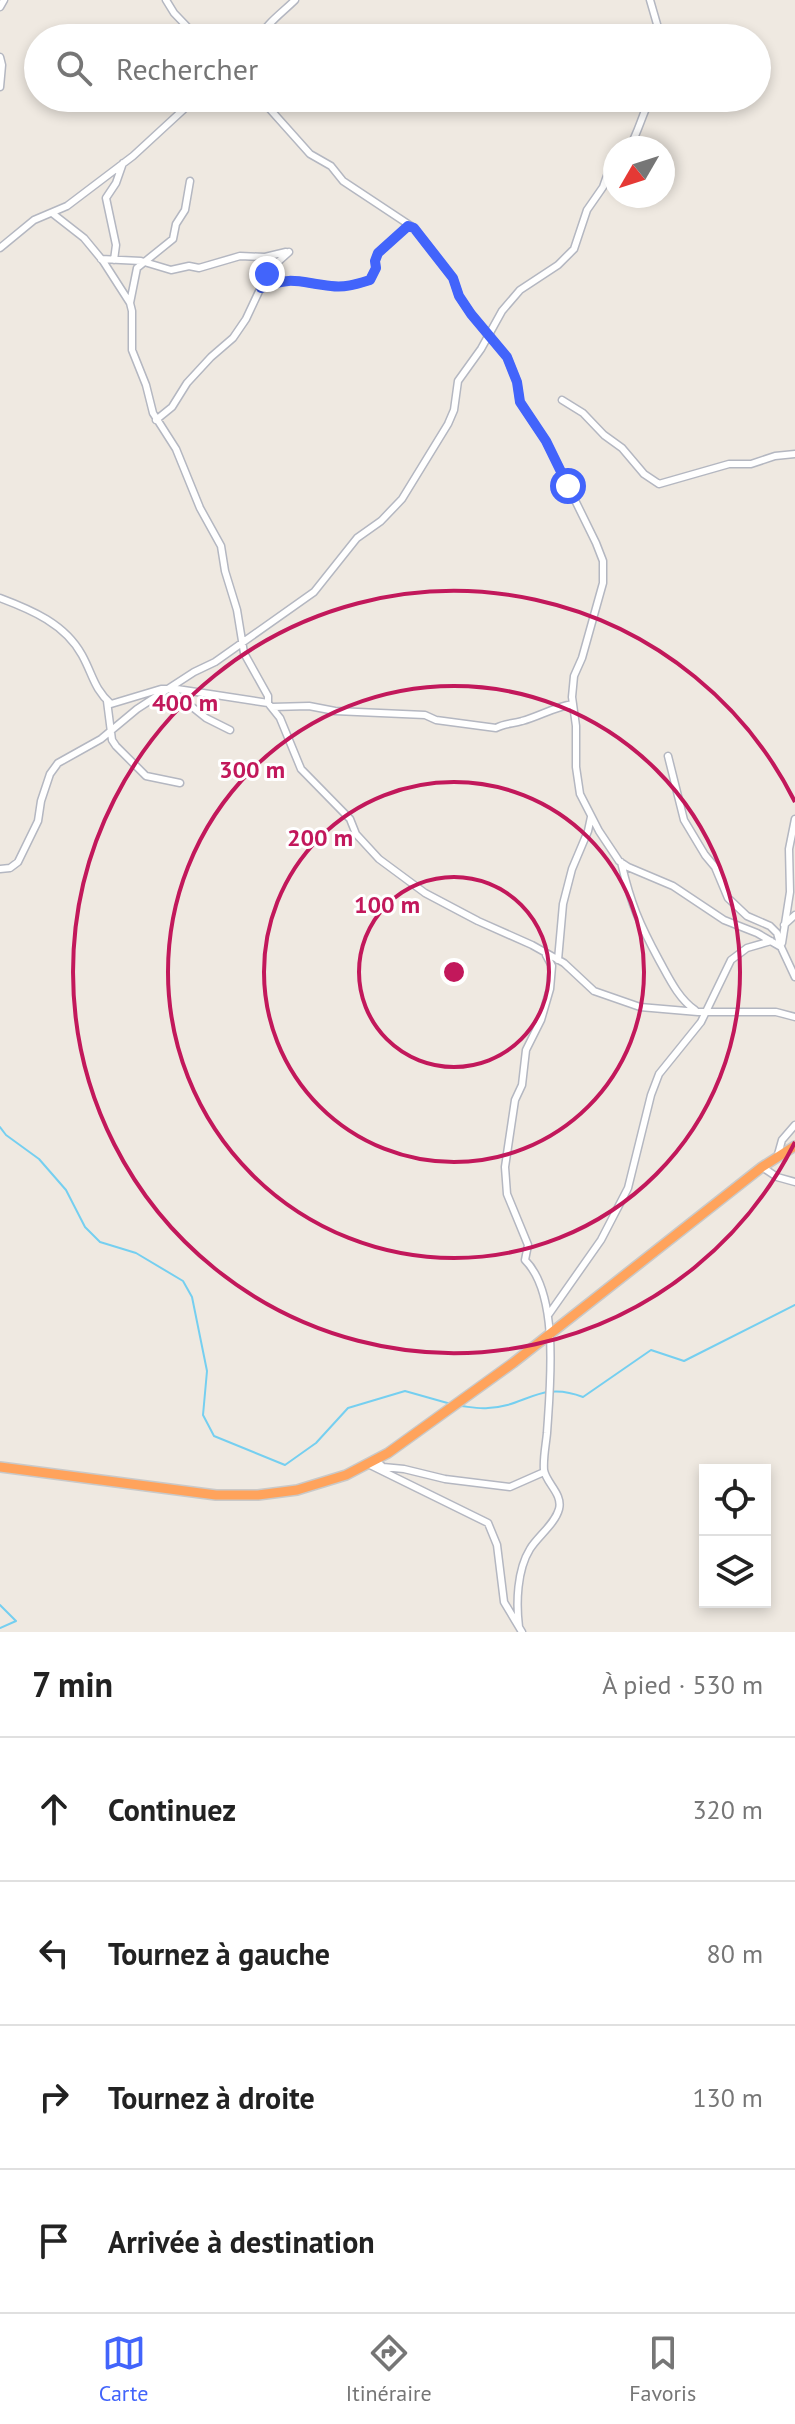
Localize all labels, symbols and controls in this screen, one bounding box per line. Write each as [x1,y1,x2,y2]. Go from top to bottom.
search box [24,24,771,112]
icon: search [52,46,96,90]
text: Rechercher [116,49,258,88]
north arrow [603,136,675,208]
route end [249,256,285,292]
route start [550,468,586,504]
text: 400 m [152,687,218,718]
text: 300 m [219,754,285,785]
text: 200 m [287,822,353,853]
text: 100 m [354,889,420,920]
centre of rings [440,958,468,986]
map controls [699,1464,771,1608]
button: locate [699,1464,771,1536]
button: layers [699,1536,771,1608]
text: 7 min [32,1662,113,1706]
text: À pied · 530 m [602,1668,763,1701]
icon: ahead [32,1787,76,1831]
text: Continuez [108,1790,236,1829]
text: 320 m [692,1793,763,1826]
icon: left [32,1931,76,1975]
text: Tournez à gauche [108,1934,330,1973]
text: 80 m [707,1937,763,1970]
icon: right [32,2075,76,2119]
text: Tournez à droite [108,2078,315,2117]
text: 130 m [692,2081,763,2114]
icon: arrive [32,2219,76,2263]
text: Arrivée à destination [108,2222,375,2261]
tab: Carte [99,2331,148,2407]
tab: Itinéraire [346,2331,432,2407]
tab: Favoris [629,2331,696,2407]

